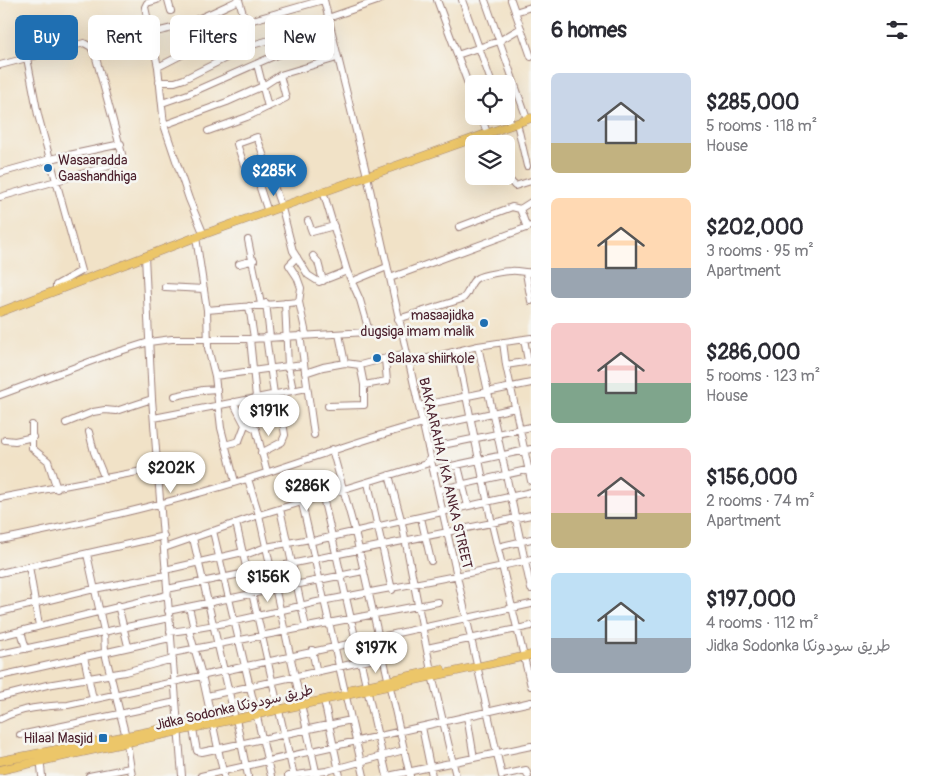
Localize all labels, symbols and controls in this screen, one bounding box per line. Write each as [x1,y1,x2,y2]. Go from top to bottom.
chip: Buy [15,15,78,60]
chip: Rent [88,15,160,60]
chip: Filters [170,15,255,60]
chip: New [265,15,334,60]
icon: filters [883,16,911,44]
text: 6 homes [551,17,627,44]
map controls [465,75,515,185]
button: locate [465,75,515,125]
text: $285,000 [706,89,799,116]
icon: home [591,93,651,153]
text: 5 rooms · 118 m² [706,116,817,136]
button: layers [465,135,515,185]
text: House [706,136,748,156]
place label: Wasaaradda Gaashandhiga [58,152,137,185]
pin: $285K [239,154,309,197]
text: $285K [252,161,296,181]
marker: Wasaaradda Gaashandhiga [42,162,54,174]
text: $202,000 [706,214,804,241]
icon: home [591,218,651,278]
text: 3 rooms · 95 m² [706,241,814,261]
text: Apartment [706,261,781,281]
place label: masaajidka dugsiga imam malik [361,307,474,340]
marker: masaajidka dugsiga imam malik [478,317,490,329]
text: $286,000 [706,339,800,366]
icon: home [591,343,651,403]
place label: Salaxa shiirkole [387,350,475,367]
marker: Salaxa shiirkole [371,352,383,364]
text: 5 rooms · 123 m² [706,366,820,386]
street label: BAKAARAHA / KA ANKA STREET [415,376,476,571]
text: House [706,386,748,406]
pin: $191K [234,394,304,437]
text: $191K [249,401,289,421]
pin: $202K [136,452,206,494]
text: $202K [147,458,195,478]
text: $156,000 [706,464,798,491]
icon: home [591,468,651,528]
pin: $286K [272,470,342,512]
text: $286K [285,476,329,496]
text: 2 rooms · 74 m² [706,491,815,511]
text: Apartment [706,511,781,531]
pin: $156K [233,560,303,603]
text: $156K [247,567,289,587]
text: $197,000 [706,586,796,613]
icon: home [591,593,651,653]
text: 4 rooms · 112 m² [706,613,819,633]
pin: $197K [341,632,411,674]
text: Jidka Sodonka طريق سودونكا [706,636,891,656]
text: $197K [355,638,397,658]
street label: Jidka Sodonka طريق سودونكا [153,681,315,734]
place label: Hilaal Masjid [24,730,93,747]
marker: Hilaal Masjid [97,732,109,744]

